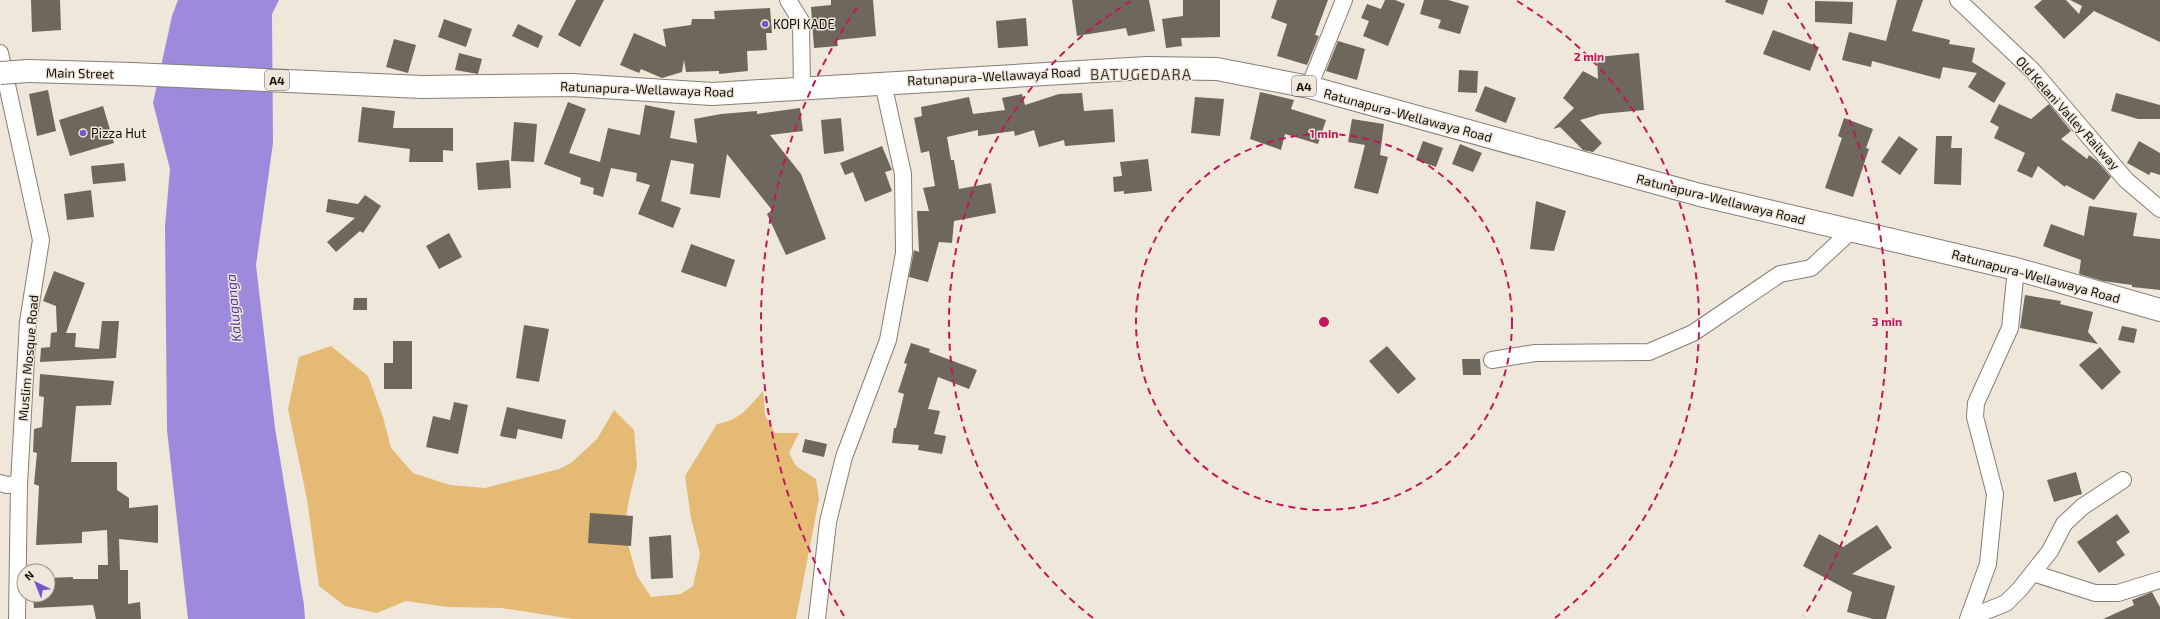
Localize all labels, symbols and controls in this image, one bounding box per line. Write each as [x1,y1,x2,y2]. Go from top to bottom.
place label: KOPI KADE [773,16,835,32]
marker: KOPI KADE [760,19,770,29]
text: 2 min [1574,49,1604,63]
street label: Old Kelani Valley Railway [2013,53,2123,173]
street label: Ratunapura-Wellawaya Road [907,63,1081,89]
street label: Main Street [46,64,114,82]
district label: BATUGEDARA [1090,65,1192,83]
road number: A4 [265,70,289,90]
road number: A4 [1292,76,1316,96]
street label: Ratunapura-Wellawaya Road [560,78,734,100]
street label: Ratunapura-Wellawaya Road [1322,85,1494,145]
place label: Pizza Hut [91,125,146,141]
text: 1 min [1310,126,1338,140]
marker: Pizza Hut [78,128,88,138]
street label: Ratunapura-Wellawaya Road [1635,170,1807,228]
street label: Ratunapura-Wellawaya Road [1950,246,2122,306]
water label: Kaluganga [222,273,244,343]
street label: Muslim Mosque Road [15,294,41,422]
text: 3 min [1872,314,1902,328]
centre of rings [1317,315,1331,329]
north arrow [16,563,56,603]
text: N [21,568,36,583]

